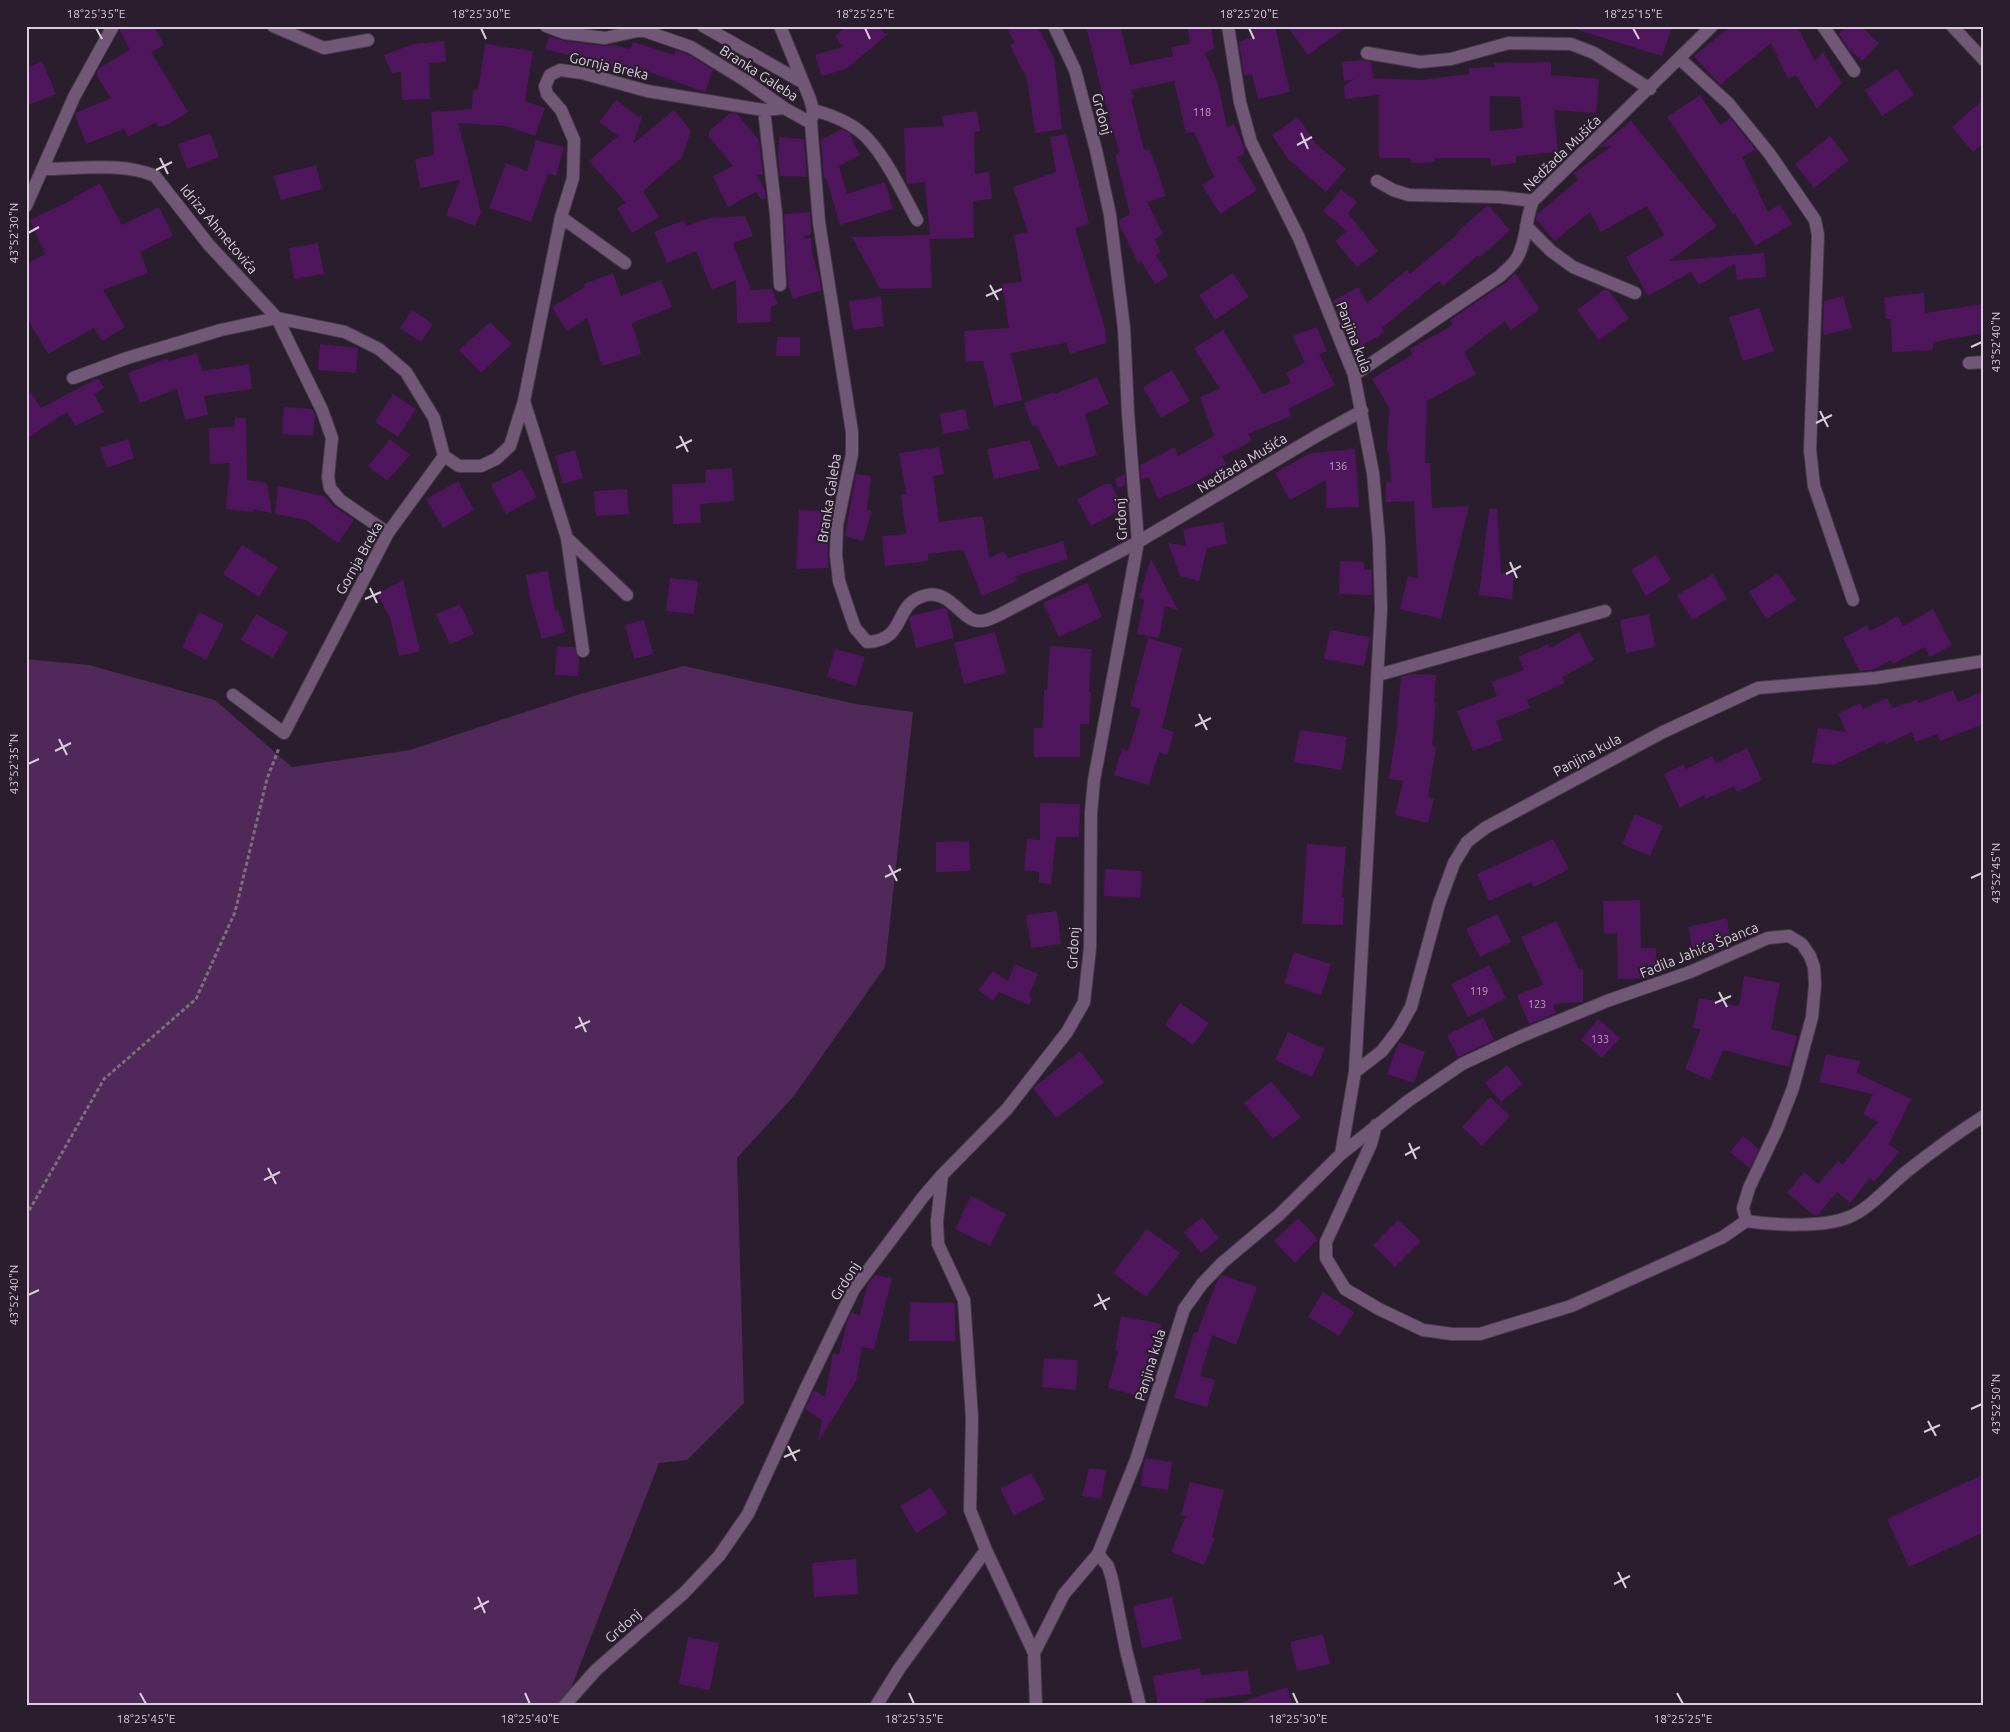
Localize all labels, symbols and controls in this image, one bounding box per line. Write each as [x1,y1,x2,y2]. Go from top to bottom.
text: 18°25'35"E [67,7,126,20]
text: 18°25'30"E [452,7,511,20]
text: 18°25'25"E [836,7,895,20]
text: 18°25'20"E [1220,7,1279,20]
text: 18°25'15"E [1604,7,1663,20]
street label: Branka Galeba [717,42,801,104]
street label: Gornja Breka [568,49,650,83]
street label: Grdonj [1089,91,1115,137]
house number: 118 [1193,106,1211,118]
street label: Nedžada Mušića [1520,112,1604,194]
street label: Idriza Ahmetovića [177,181,261,277]
text: 43°52'30"N [7,203,20,263]
street label: Panjina kula [1333,299,1375,375]
text: 43°52'40"N [1989,312,2002,372]
street label: Nedžada Mušića [1194,430,1290,496]
street label: Branka Galeba [814,452,844,544]
house number: 136 [1329,460,1347,472]
street label: Grdonj [1112,497,1130,541]
street label: Gornja Breka [332,519,386,597]
street label: Panjina kula [1550,730,1624,780]
text: 43°52'35"N [7,734,20,794]
text: 43°52'45"N [1989,843,2002,903]
street label: Fadila Jahića Španca [1637,918,1761,981]
street label: Grdonj [1064,926,1082,970]
house number: 119 [1470,985,1488,997]
house number: 123 [1528,998,1546,1010]
house number: 133 [1591,1033,1609,1045]
street label: Grdonj [827,1259,863,1303]
text: 43°52'40"N [7,1265,20,1325]
street label: Panjina kula [1131,1327,1169,1403]
text: 43°52'50"N [1989,1374,2002,1434]
street label: Grdonj [602,1606,644,1646]
text: 18°25'45"E [117,1712,176,1725]
text: 18°25'40"E [501,1712,560,1725]
text: 18°25'35"E [885,1712,944,1725]
text: 18°25'30"E [1269,1712,1328,1725]
text: 18°25'25"E [1654,1712,1713,1725]

